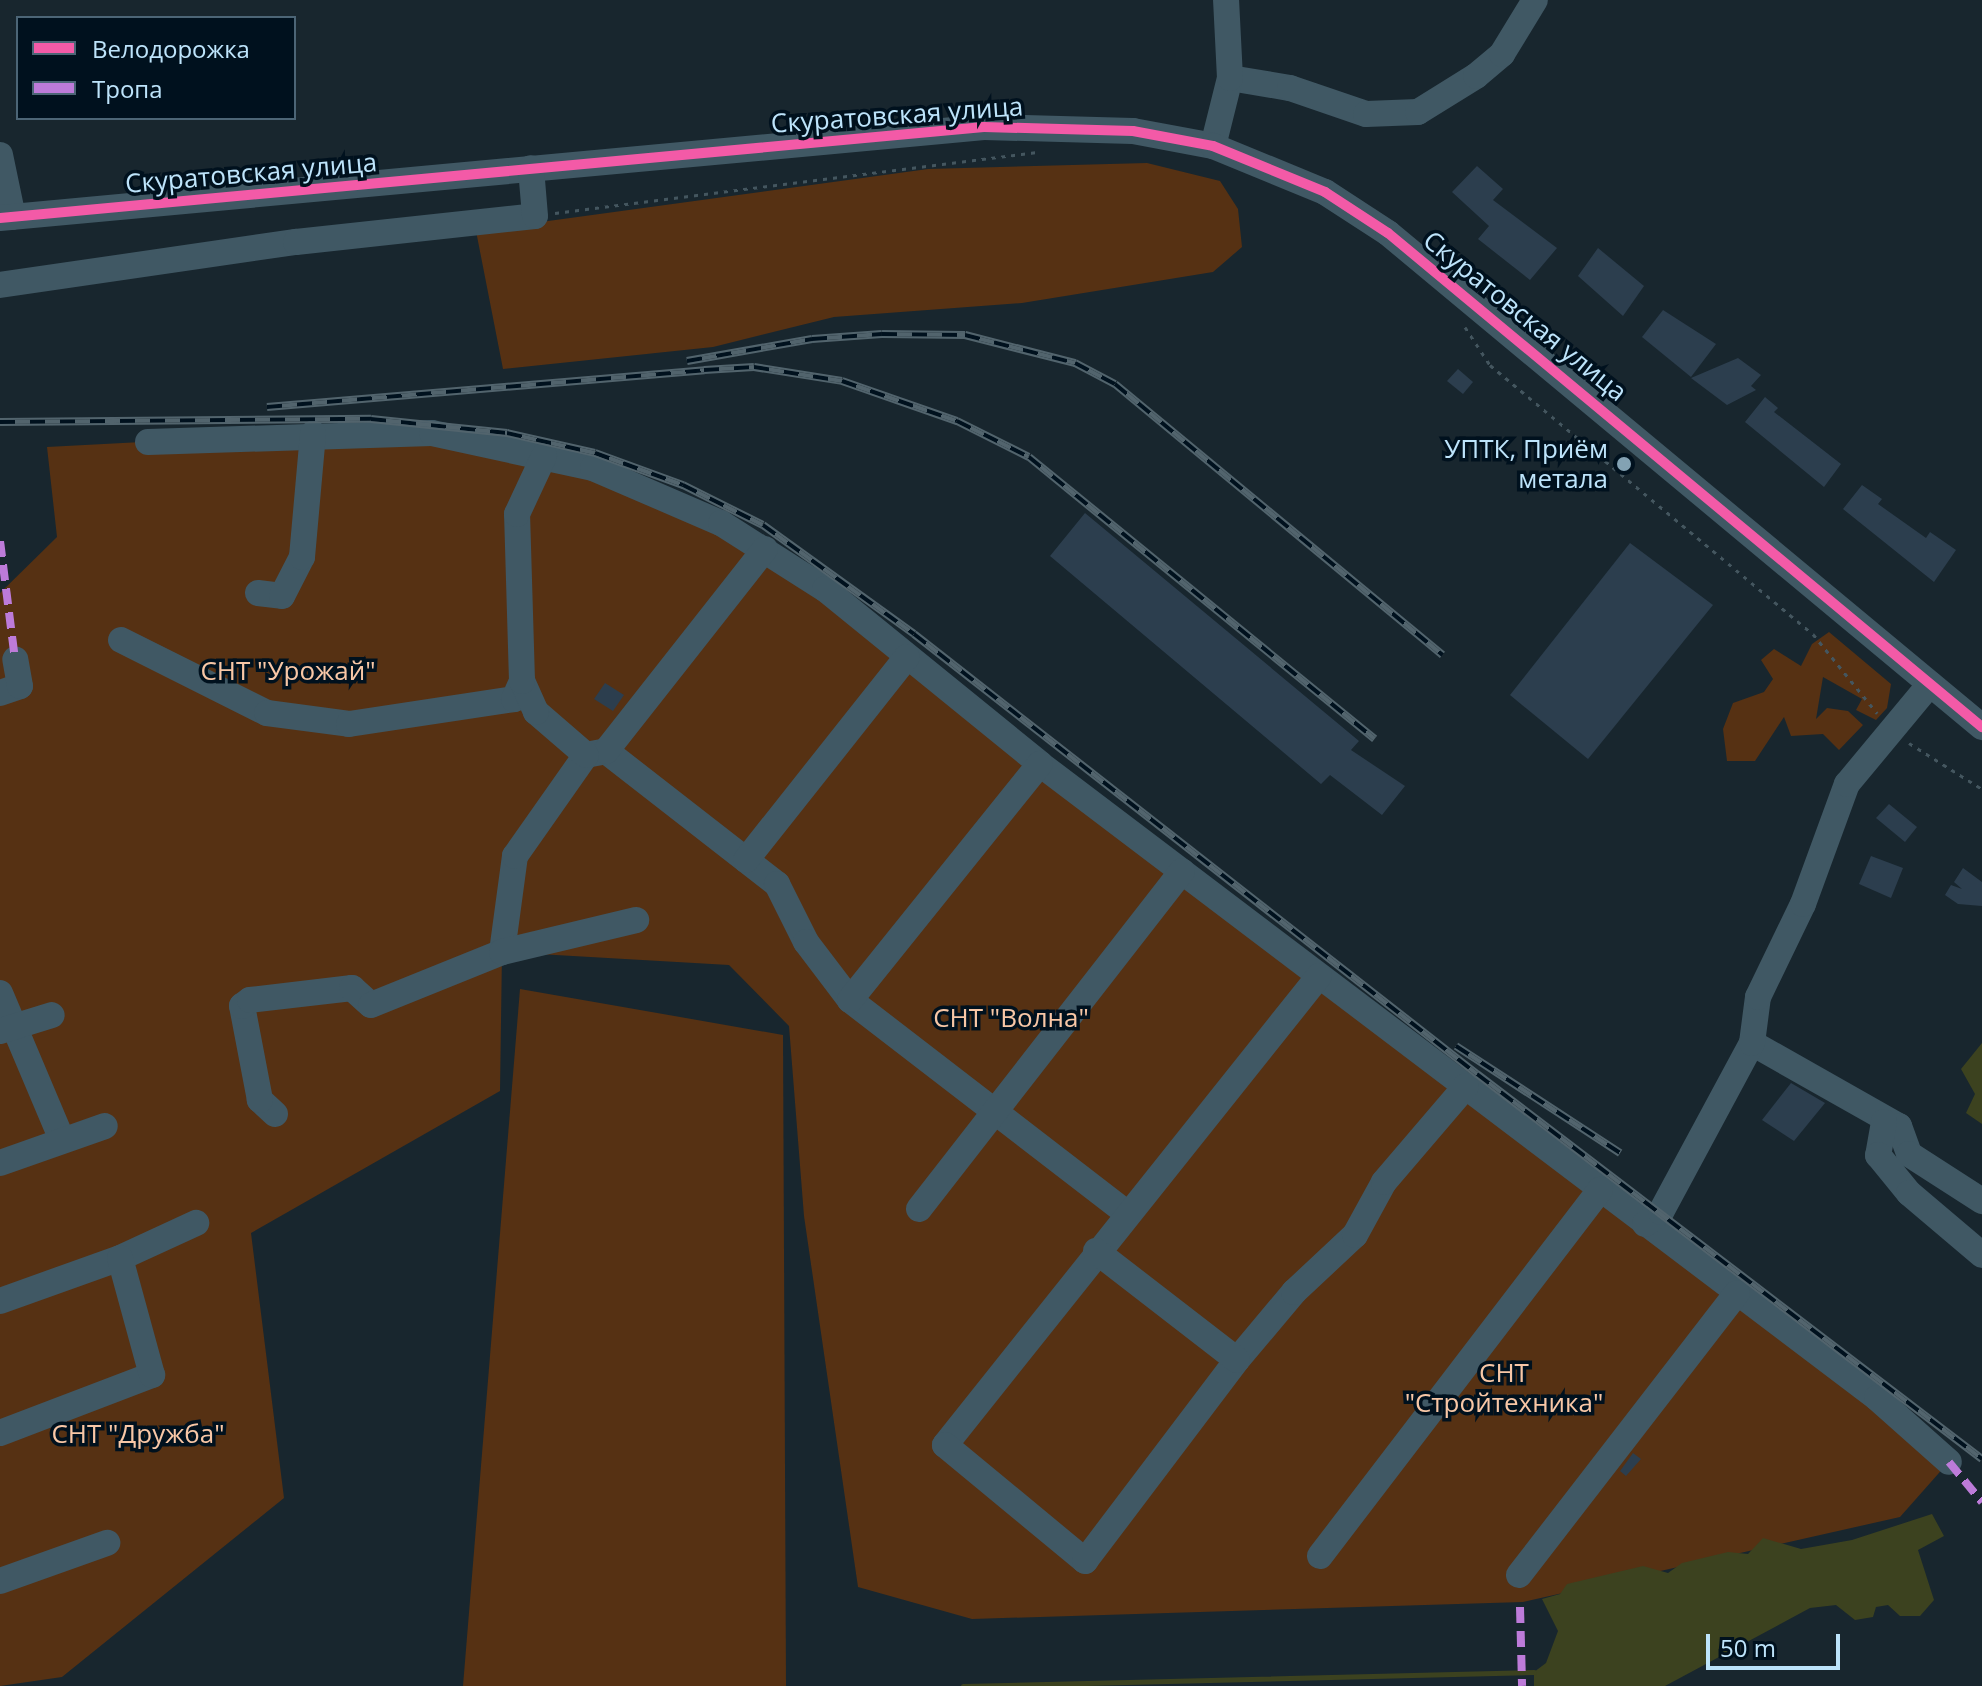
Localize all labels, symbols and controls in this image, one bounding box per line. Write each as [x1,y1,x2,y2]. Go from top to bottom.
legend [16,16,296,120]
text: Велодорожка [92,32,250,65]
text: Тропа [92,72,163,105]
street label: Скуратовская улица [770,91,1024,139]
street label: Скуратовская улица [124,146,378,200]
street label: Скуратовская улица [1417,224,1633,408]
place label: УПТК, Приём метала [1444,433,1608,494]
marker: УПТК, Приём метала [1615,455,1633,473]
park label: СНТ "Урожай" [200,655,376,687]
park label: СНТ "Волна" [933,1002,1089,1034]
park label: СНТ "Стройтехника" [1405,1357,1603,1418]
park label: СНТ "Дружба" [51,1418,225,1450]
scale bar [1710,1618,1844,1668]
text: 50 m [1720,1631,1776,1664]

